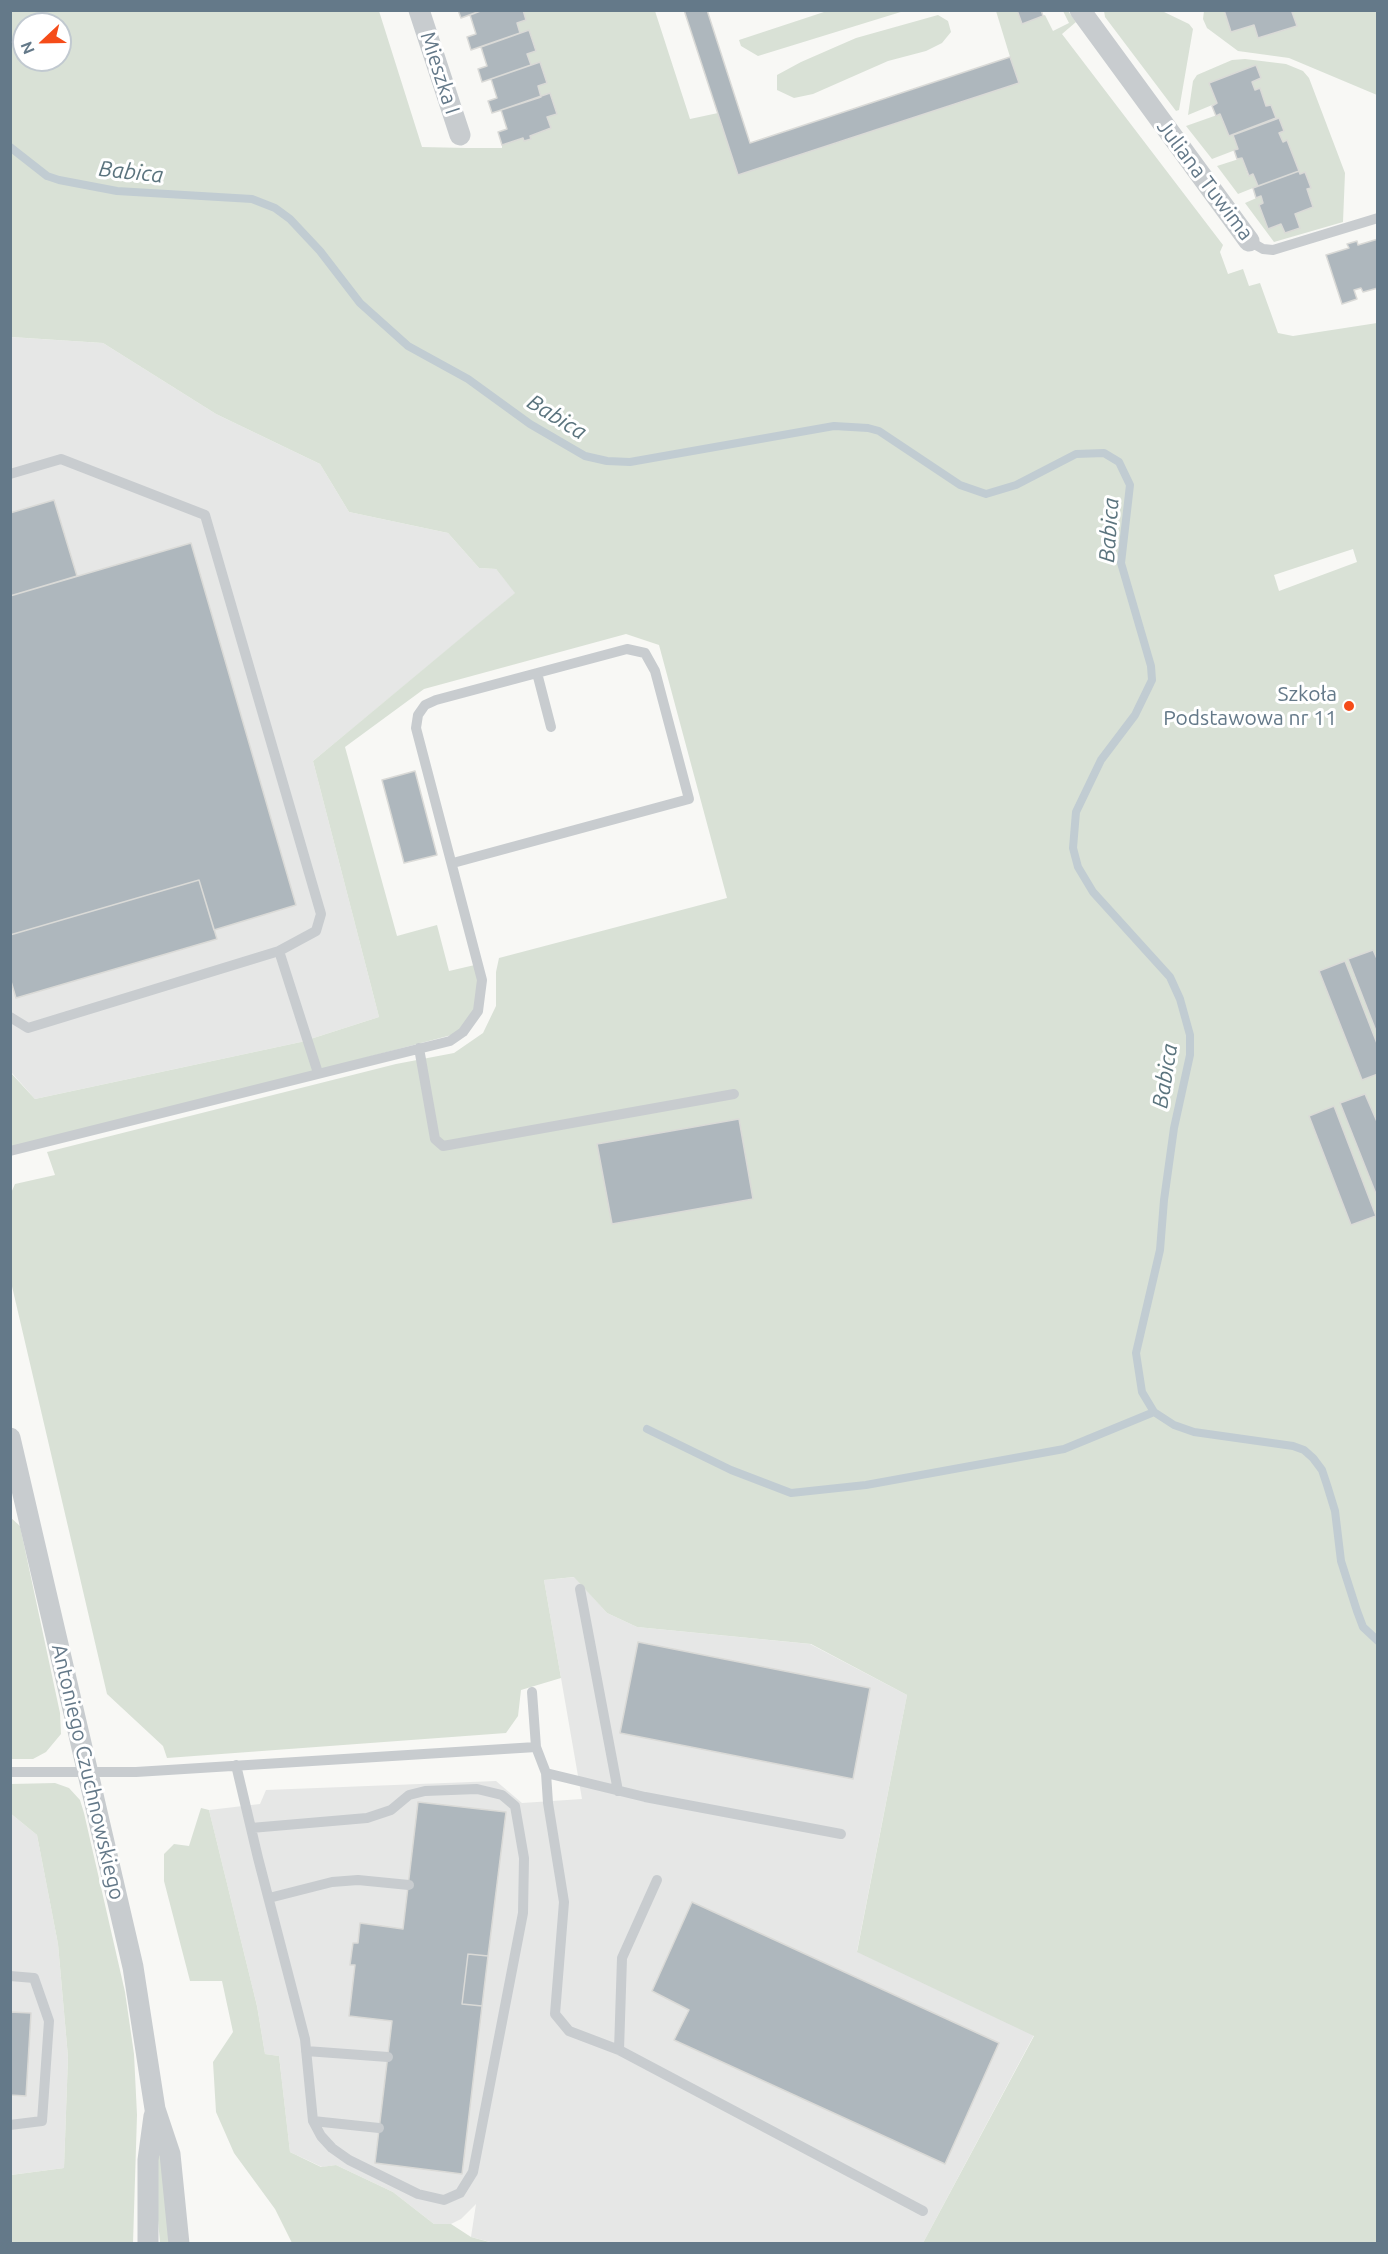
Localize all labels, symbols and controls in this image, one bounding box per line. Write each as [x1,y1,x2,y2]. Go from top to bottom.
north arrow [12,12,72,72]
street label: Mieszka I [415,29,465,117]
text: N [17,39,38,57]
street label: Juliana Tuwima [1151,115,1259,245]
water label: Babica [97,155,165,189]
water label: Babica [522,389,592,445]
water label: Babica [1094,497,1124,563]
place label: Szkoła Podstawowa nr 11 [1163,681,1337,731]
marker: Szkoła Podstawowa nr 11 [1342,699,1356,713]
water label: Babica [1147,1042,1183,1110]
street label: Antoniego Czuchnowskiego [46,1642,130,1902]

